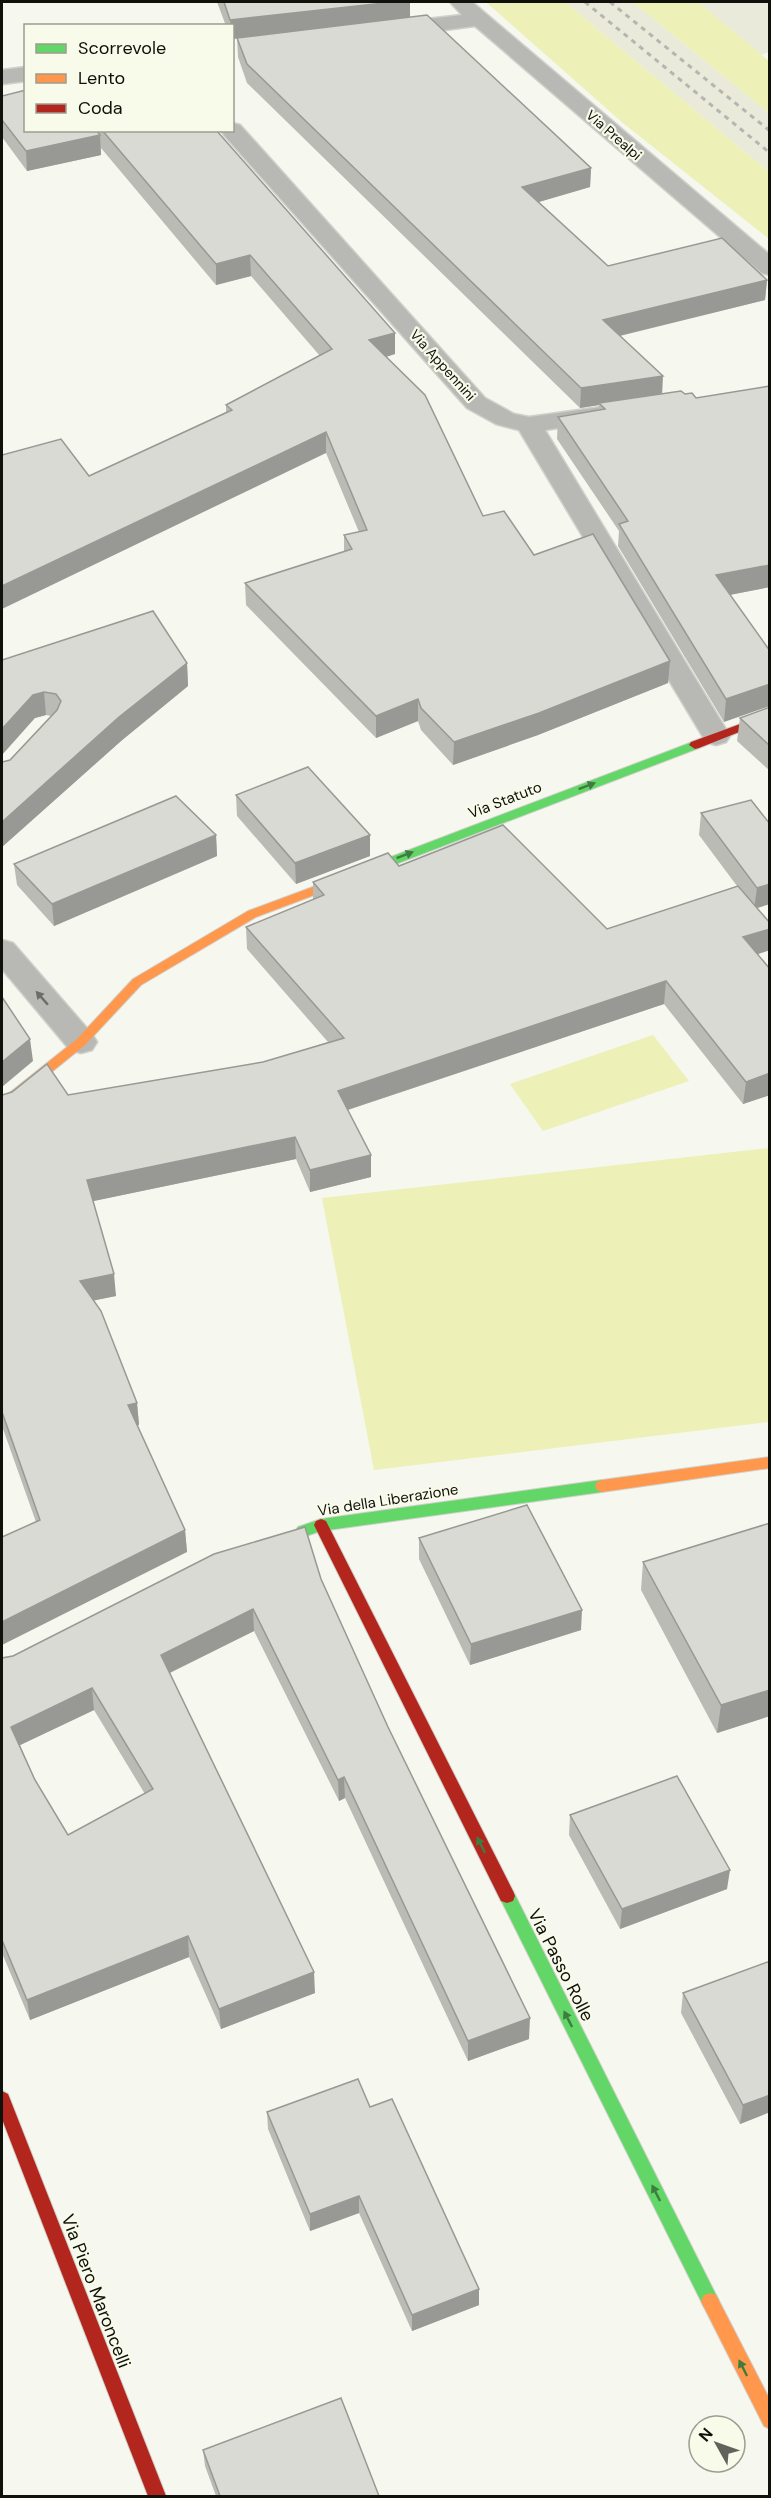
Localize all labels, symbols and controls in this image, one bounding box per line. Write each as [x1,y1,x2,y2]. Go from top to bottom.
legend [24,24,234,132]
text: Scorrevole [78,36,166,60]
text: Lento [78,66,125,90]
text: Coda [78,96,123,120]
street label: Via Prealpi [582,106,646,164]
street label: Via Appennini [406,326,480,404]
street label: Via Statuto [465,777,545,823]
one-way arrow [578,781,596,790]
one-way arrow [396,850,414,860]
one-way arrow [36,990,49,1005]
street label: Via della Liberazione [316,1479,460,1521]
one-way arrow [476,1836,486,1853]
street label: Via Passo Rolle [522,1905,600,2025]
one-way arrow [564,2010,574,2028]
one-way arrow [651,2185,660,2202]
street label: Via Piero Maroncelli [56,2211,136,2371]
one-way arrow [739,2359,748,2376]
north arrow [687,2414,747,2474]
text: N [694,2423,718,2446]

